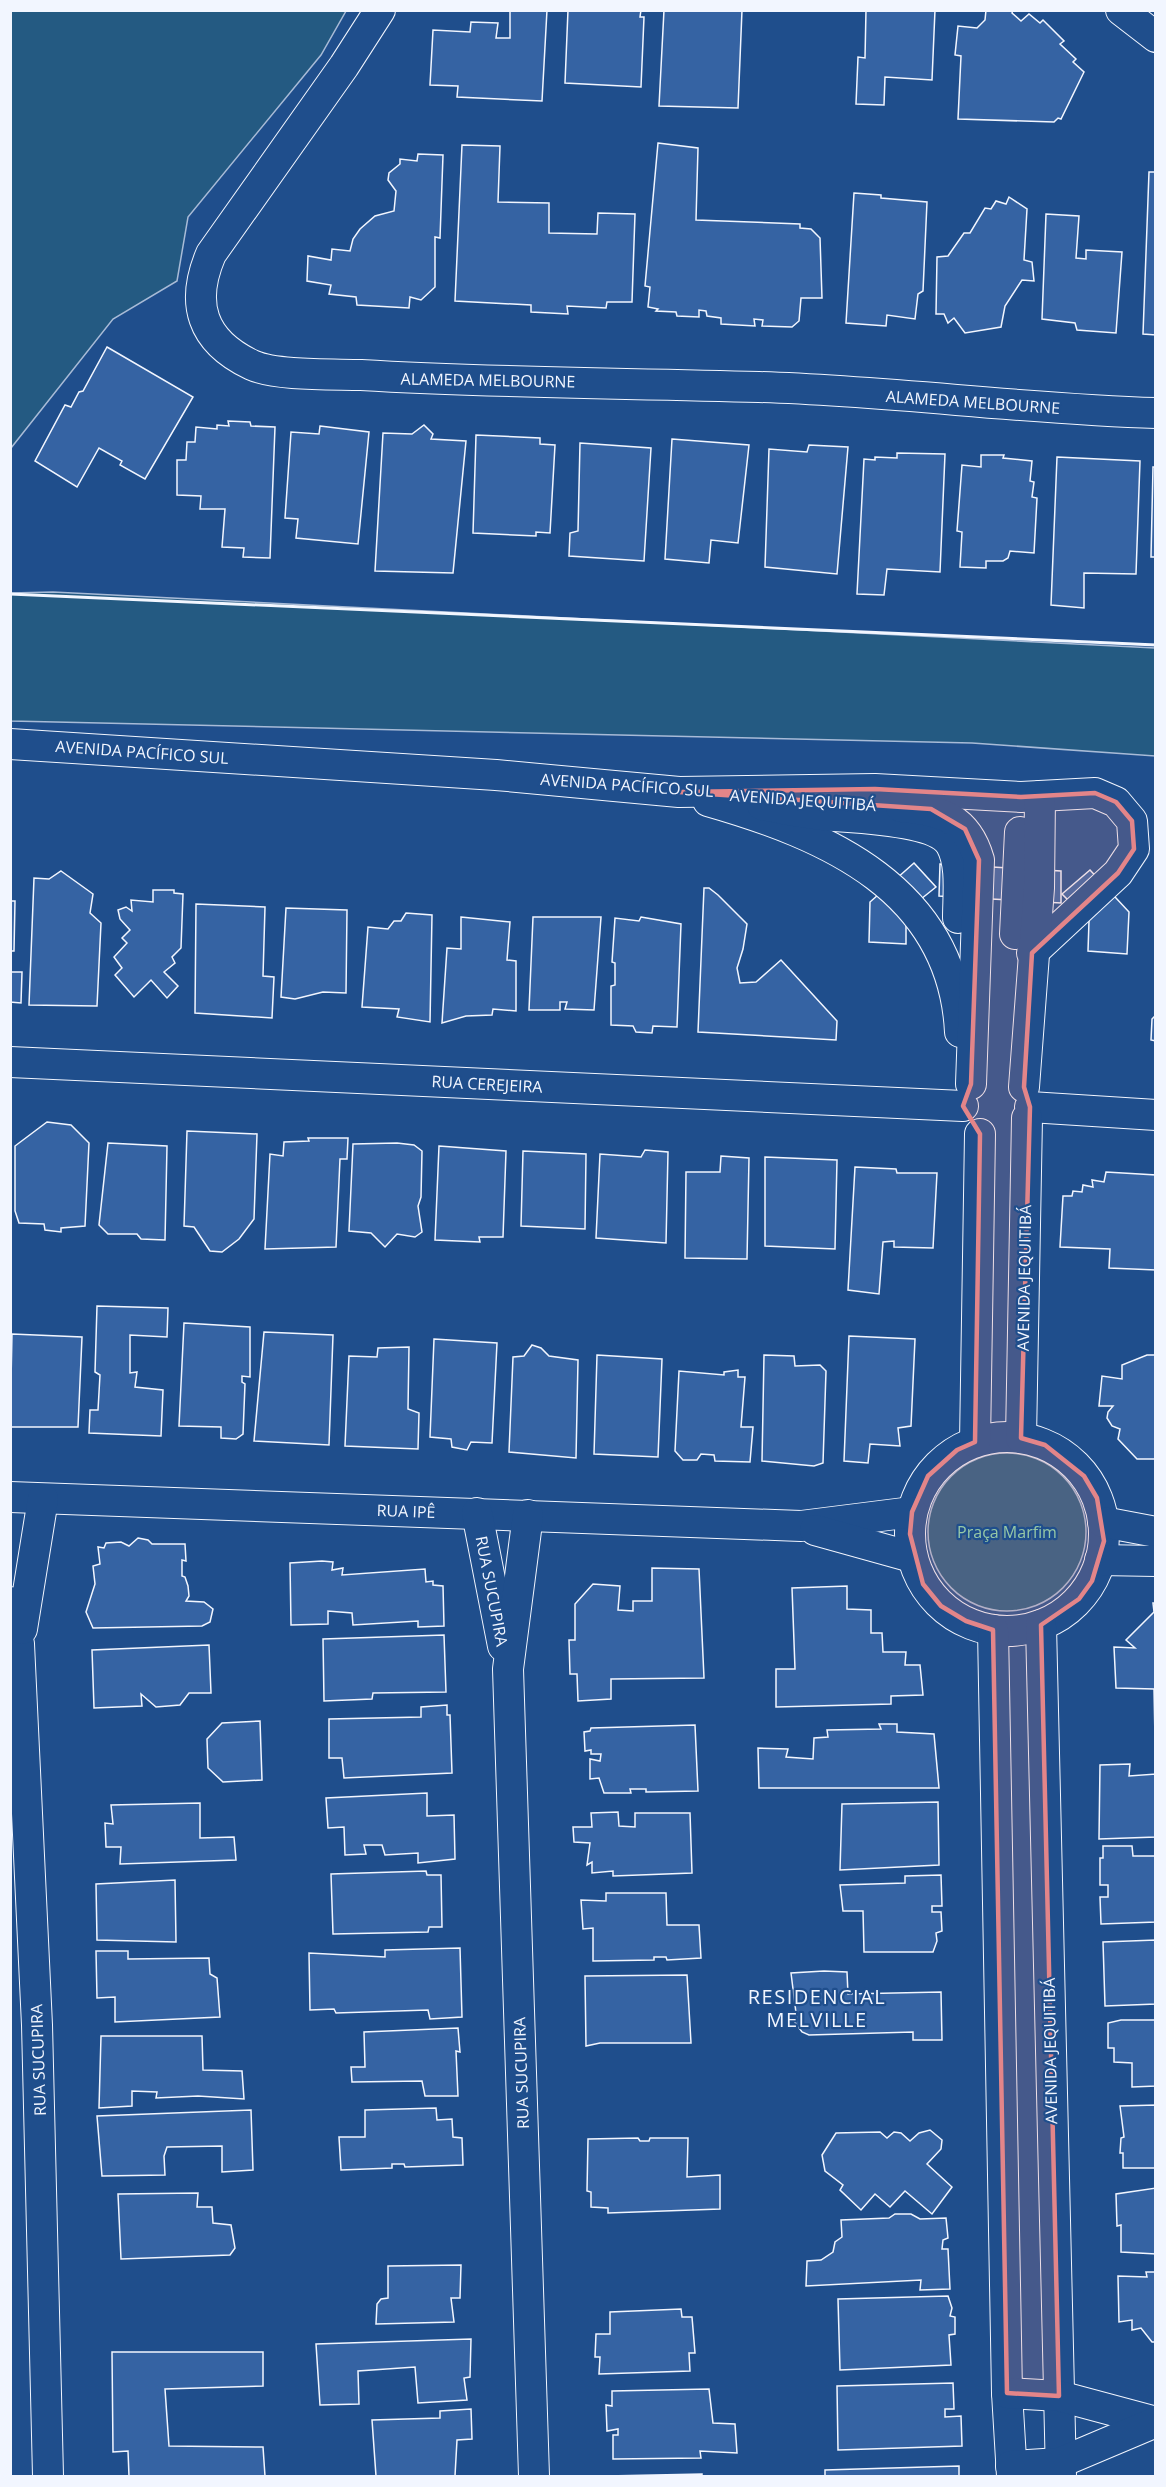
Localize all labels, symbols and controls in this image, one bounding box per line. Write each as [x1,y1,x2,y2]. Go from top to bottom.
street label: ALAMEDA MELBOURNE [401,367,575,393]
street label: ALAMEDA MELBOURNE [885,385,1061,419]
street label: AVENIDA PACÍFICO SUL [55,735,229,769]
street label: AVENIDA PACÍFICO SUL [540,768,714,802]
street label: AVENIDA JEQUITIBÁ [729,784,878,816]
street label: RUA CEREJEIRA [431,1070,544,1098]
street label: AVENIDA JEQUITIBÁ [1012,1204,1036,1351]
street label: RUA IPÊ [376,1499,436,1523]
park label: Praça Marfim [957,1521,1057,1543]
street label: RUA SUCUPIRA [471,1534,514,1649]
street label: AVENIDA JEQUITIBÁ [1038,1977,1062,2124]
district label: RESIDENCIAL MELVILLE [748,1983,886,2033]
street label: RUA SUCUPIRA [25,2003,51,2116]
street label: RUA SUCUPIRA [508,2016,534,2129]

